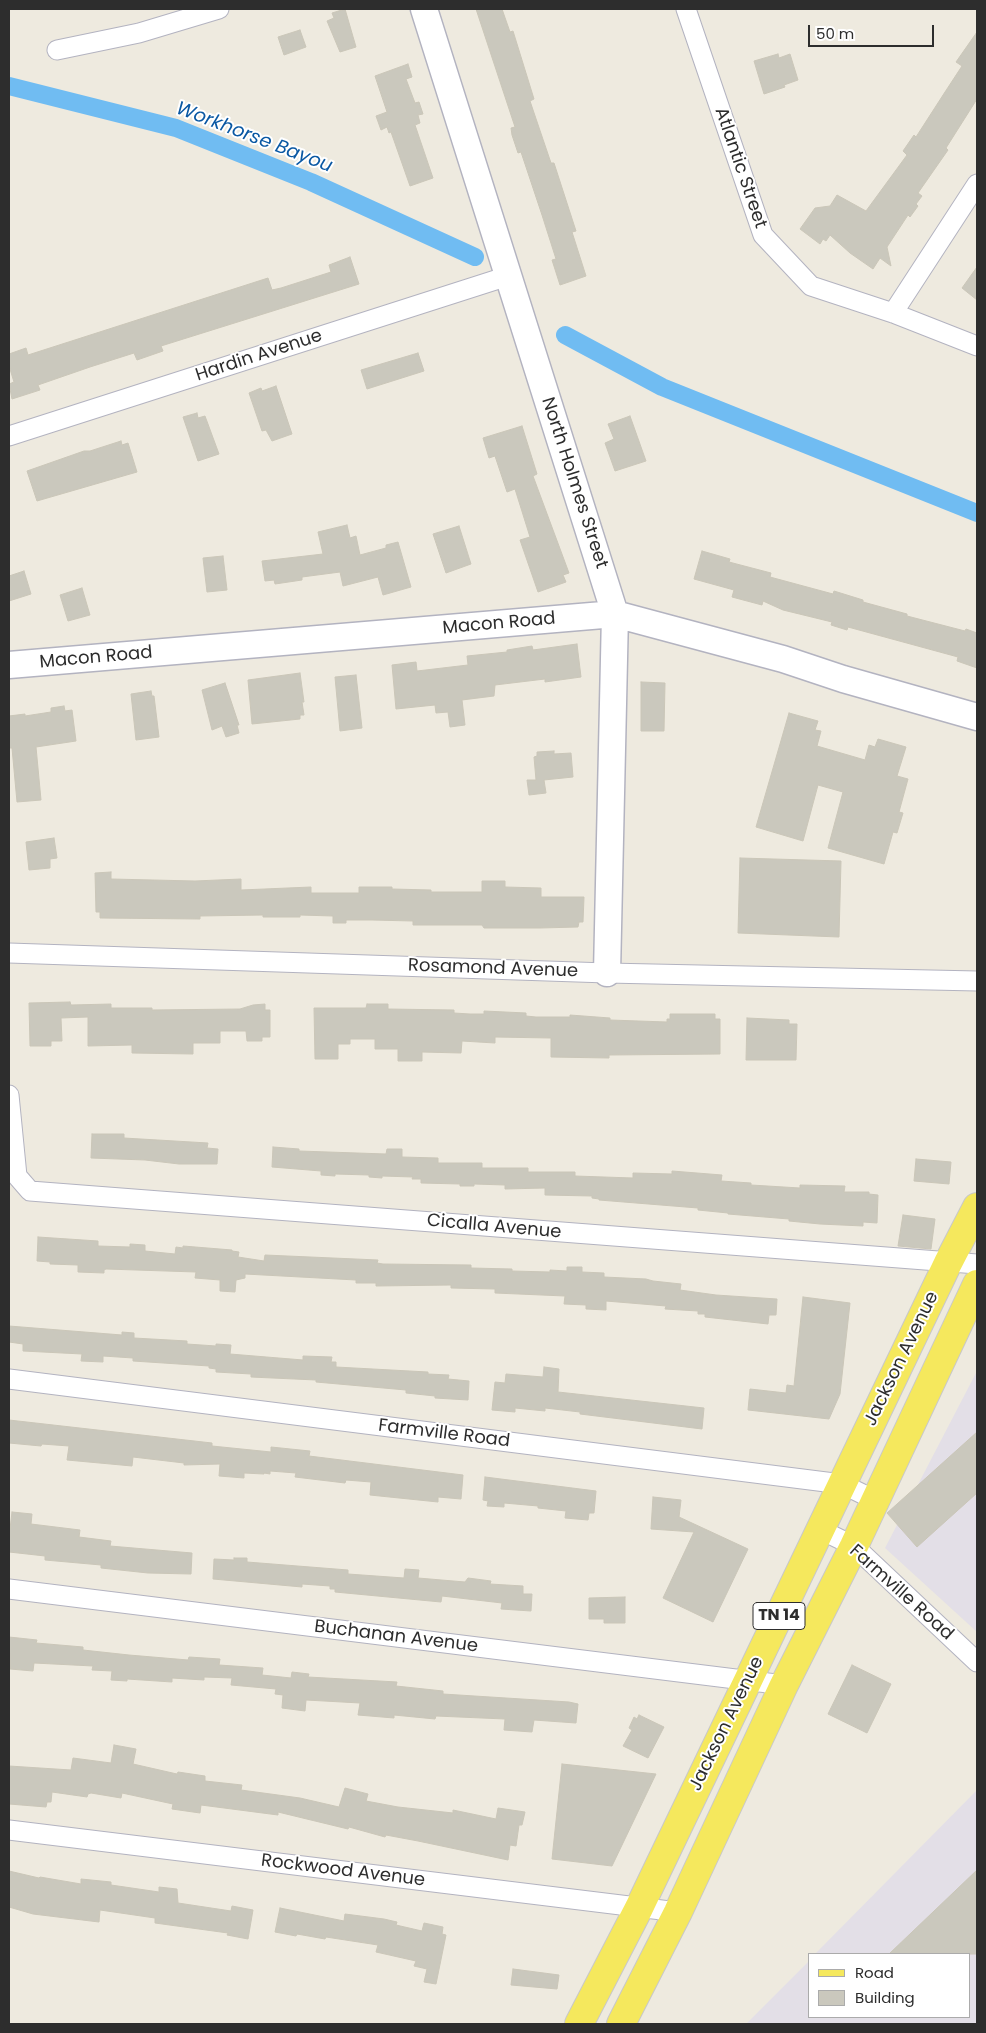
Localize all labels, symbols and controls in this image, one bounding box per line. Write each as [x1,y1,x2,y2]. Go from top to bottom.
scale bar [811,15,937,47]
text: 50 m [816,23,854,44]
water label: Workhorse Bayou [172,98,336,178]
street label: Atlantic Street [709,105,771,231]
street label: Hardin Avenue [193,325,325,387]
street label: North Holmes Street [536,395,612,571]
street label: Macon Road [442,608,556,640]
street label: Macon Road [39,642,153,674]
street label: Rosamond Avenue [408,955,578,983]
street label: Cicalla Avenue [426,1210,562,1244]
street label: Jackson Avenue [860,1288,944,1430]
street label: Farmville Road [377,1415,511,1453]
street label: Farmville Road [844,1541,958,1645]
road number: TN 14 [753,1602,805,1630]
street label: Buchanan Avenue [313,1616,479,1658]
street label: Jackson Avenue [685,1653,769,1795]
street label: Rockwood Avenue [260,1850,426,1892]
legend [808,1953,971,2018]
text: Road [855,1962,894,1983]
text: Building [855,1987,915,2008]

